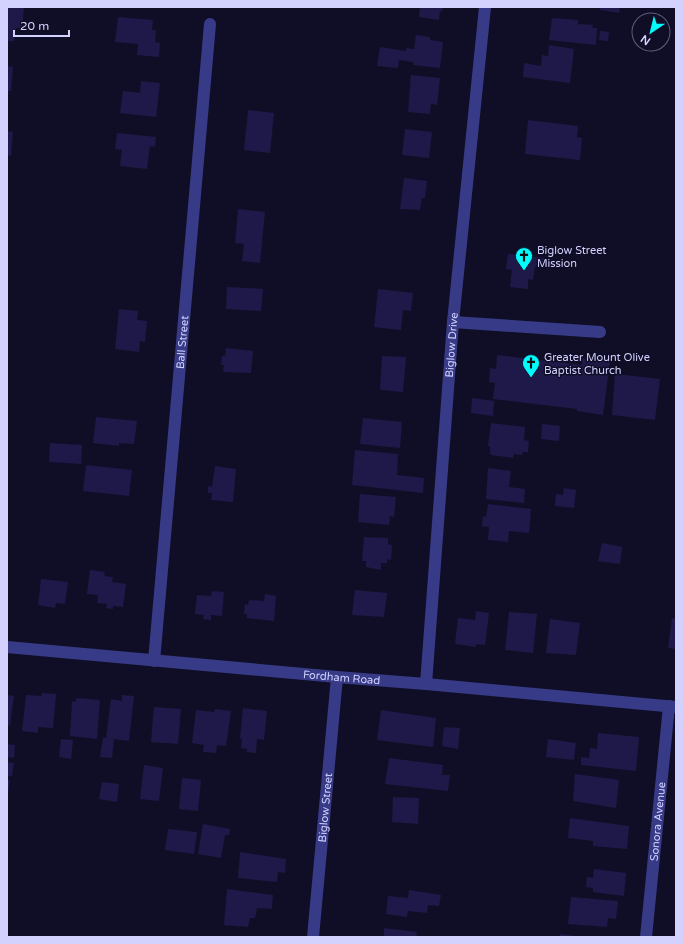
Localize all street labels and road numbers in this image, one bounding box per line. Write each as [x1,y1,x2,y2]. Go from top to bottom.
street label: Biglow Drive [442,312,460,378]
street label: Ball Street [173,315,191,370]
street label: Fordham Road [302,667,381,687]
street label: Biglow Street [315,772,335,843]
street label: Sonora Avenue [647,781,668,862]

